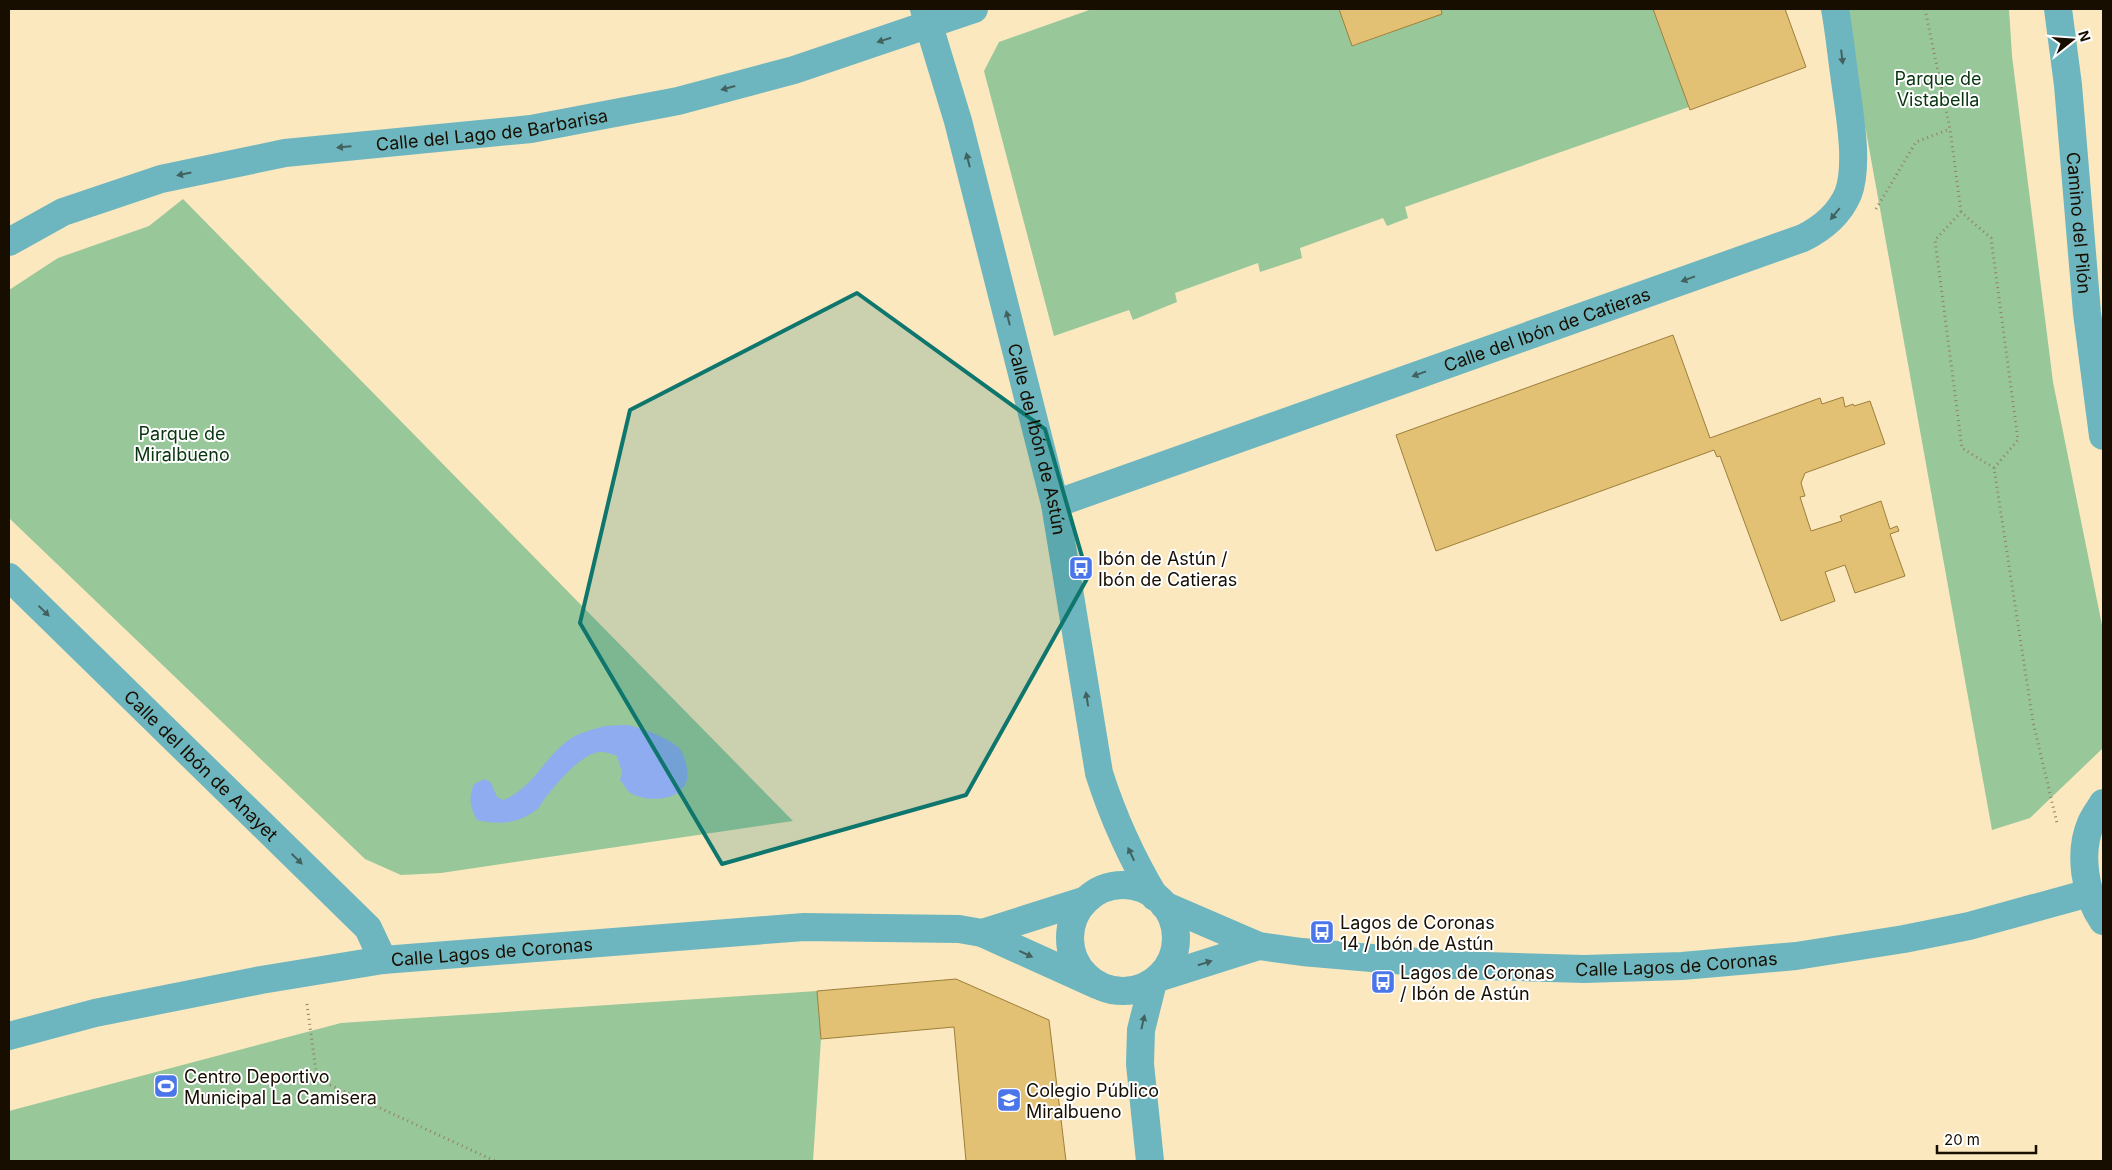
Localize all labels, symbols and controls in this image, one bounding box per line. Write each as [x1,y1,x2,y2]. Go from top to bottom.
north arrow [2047,15,2097,65]
text: N [2075,28,2095,44]
one-way arrow [876,37,891,44]
one-way arrow [1838,49,1846,65]
park label: Parque de Vistabella [1895,68,1981,110]
one-way arrow [721,84,736,92]
street label: Calle del Lago de Barbarisa [375,104,609,155]
one-way arrow [335,144,351,152]
street label: Camino del Pilón [2063,151,2096,295]
one-way arrow [963,153,971,168]
one-way arrow [176,170,191,178]
one-way arrow [1829,208,1840,221]
one-way arrow [1680,275,1695,283]
street label: Calle del Ibón de Catieras [1441,283,1653,375]
one-way arrow [1003,310,1011,325]
street label: Calle del Ibón de Astún [1004,341,1070,536]
one-way arrow [1412,371,1427,378]
park label: Parque de Miralbueno [134,423,230,465]
place label: Ibón de Astún / Ibón de Catieras [1098,548,1237,590]
bus stop icon: Ibón de Astún / Ibón de Catieras [1068,555,1094,581]
one-way arrow [37,605,49,617]
street label: Calle del Ibón de Anayet [120,685,283,845]
one-way arrow [1083,691,1091,707]
one-way arrow [1127,847,1135,861]
one-way arrow [291,853,303,865]
place label: Lagos de Coronas 14 / Ibón de Astún [1340,912,1495,954]
bus stop icon: Lagos de Coronas 14 / Ibón de Astún [1309,919,1335,945]
street label: Calle Lagos de Coronas [390,933,593,970]
street label: Calle Lagos de Coronas [1575,947,1778,980]
one-way arrow [1019,950,1033,958]
one-way arrow [1198,959,1213,967]
place label: Lagos de Coronas / Ibón de Astún [1400,962,1555,1004]
bus stop icon: Lagos de Coronas / Ibón de Astún [1370,969,1396,995]
one-way arrow [1139,1015,1147,1030]
place label: Centro Deportivo Municipal La Camisera [184,1066,377,1108]
sports icon: Centro Deportivo Municipal La Camisera [153,1073,179,1099]
place label: Colegio Público Miralbueno [1026,1080,1159,1122]
school or university icon: Colegio Público Miralbueno [996,1087,1022,1113]
scale bar [1937,1122,2036,1154]
text: 20 m [1944,1130,1980,1149]

